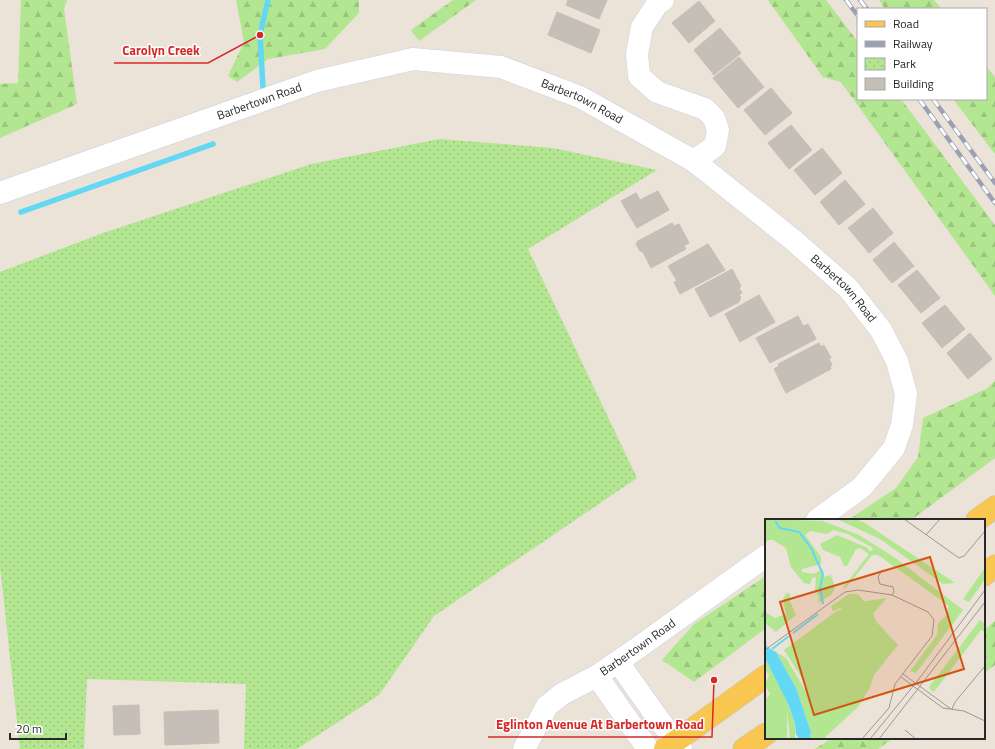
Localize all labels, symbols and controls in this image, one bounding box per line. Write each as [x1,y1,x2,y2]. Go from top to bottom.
legend [857,8,987,100]
text: Road [893,14,919,33]
text: Railway [893,34,933,53]
callout: Carolyn Creek [114,38,208,63]
text: Carolyn Creek [122,40,200,60]
text: Park [893,54,916,73]
street label: Barbertown Road [538,73,627,128]
text: Building [893,74,934,93]
street label: Barbertown Road [214,77,304,125]
street label: Barbertown Road [806,249,881,326]
inset map [765,519,985,739]
street label: Barbertown Road [596,614,679,680]
callout: Eglinton Avenue At Barbertown Road [488,712,712,737]
text: Eglinton Avenue At Barbertown Road [496,714,704,734]
scale bar [10,715,66,741]
text: 20 m [16,719,42,738]

